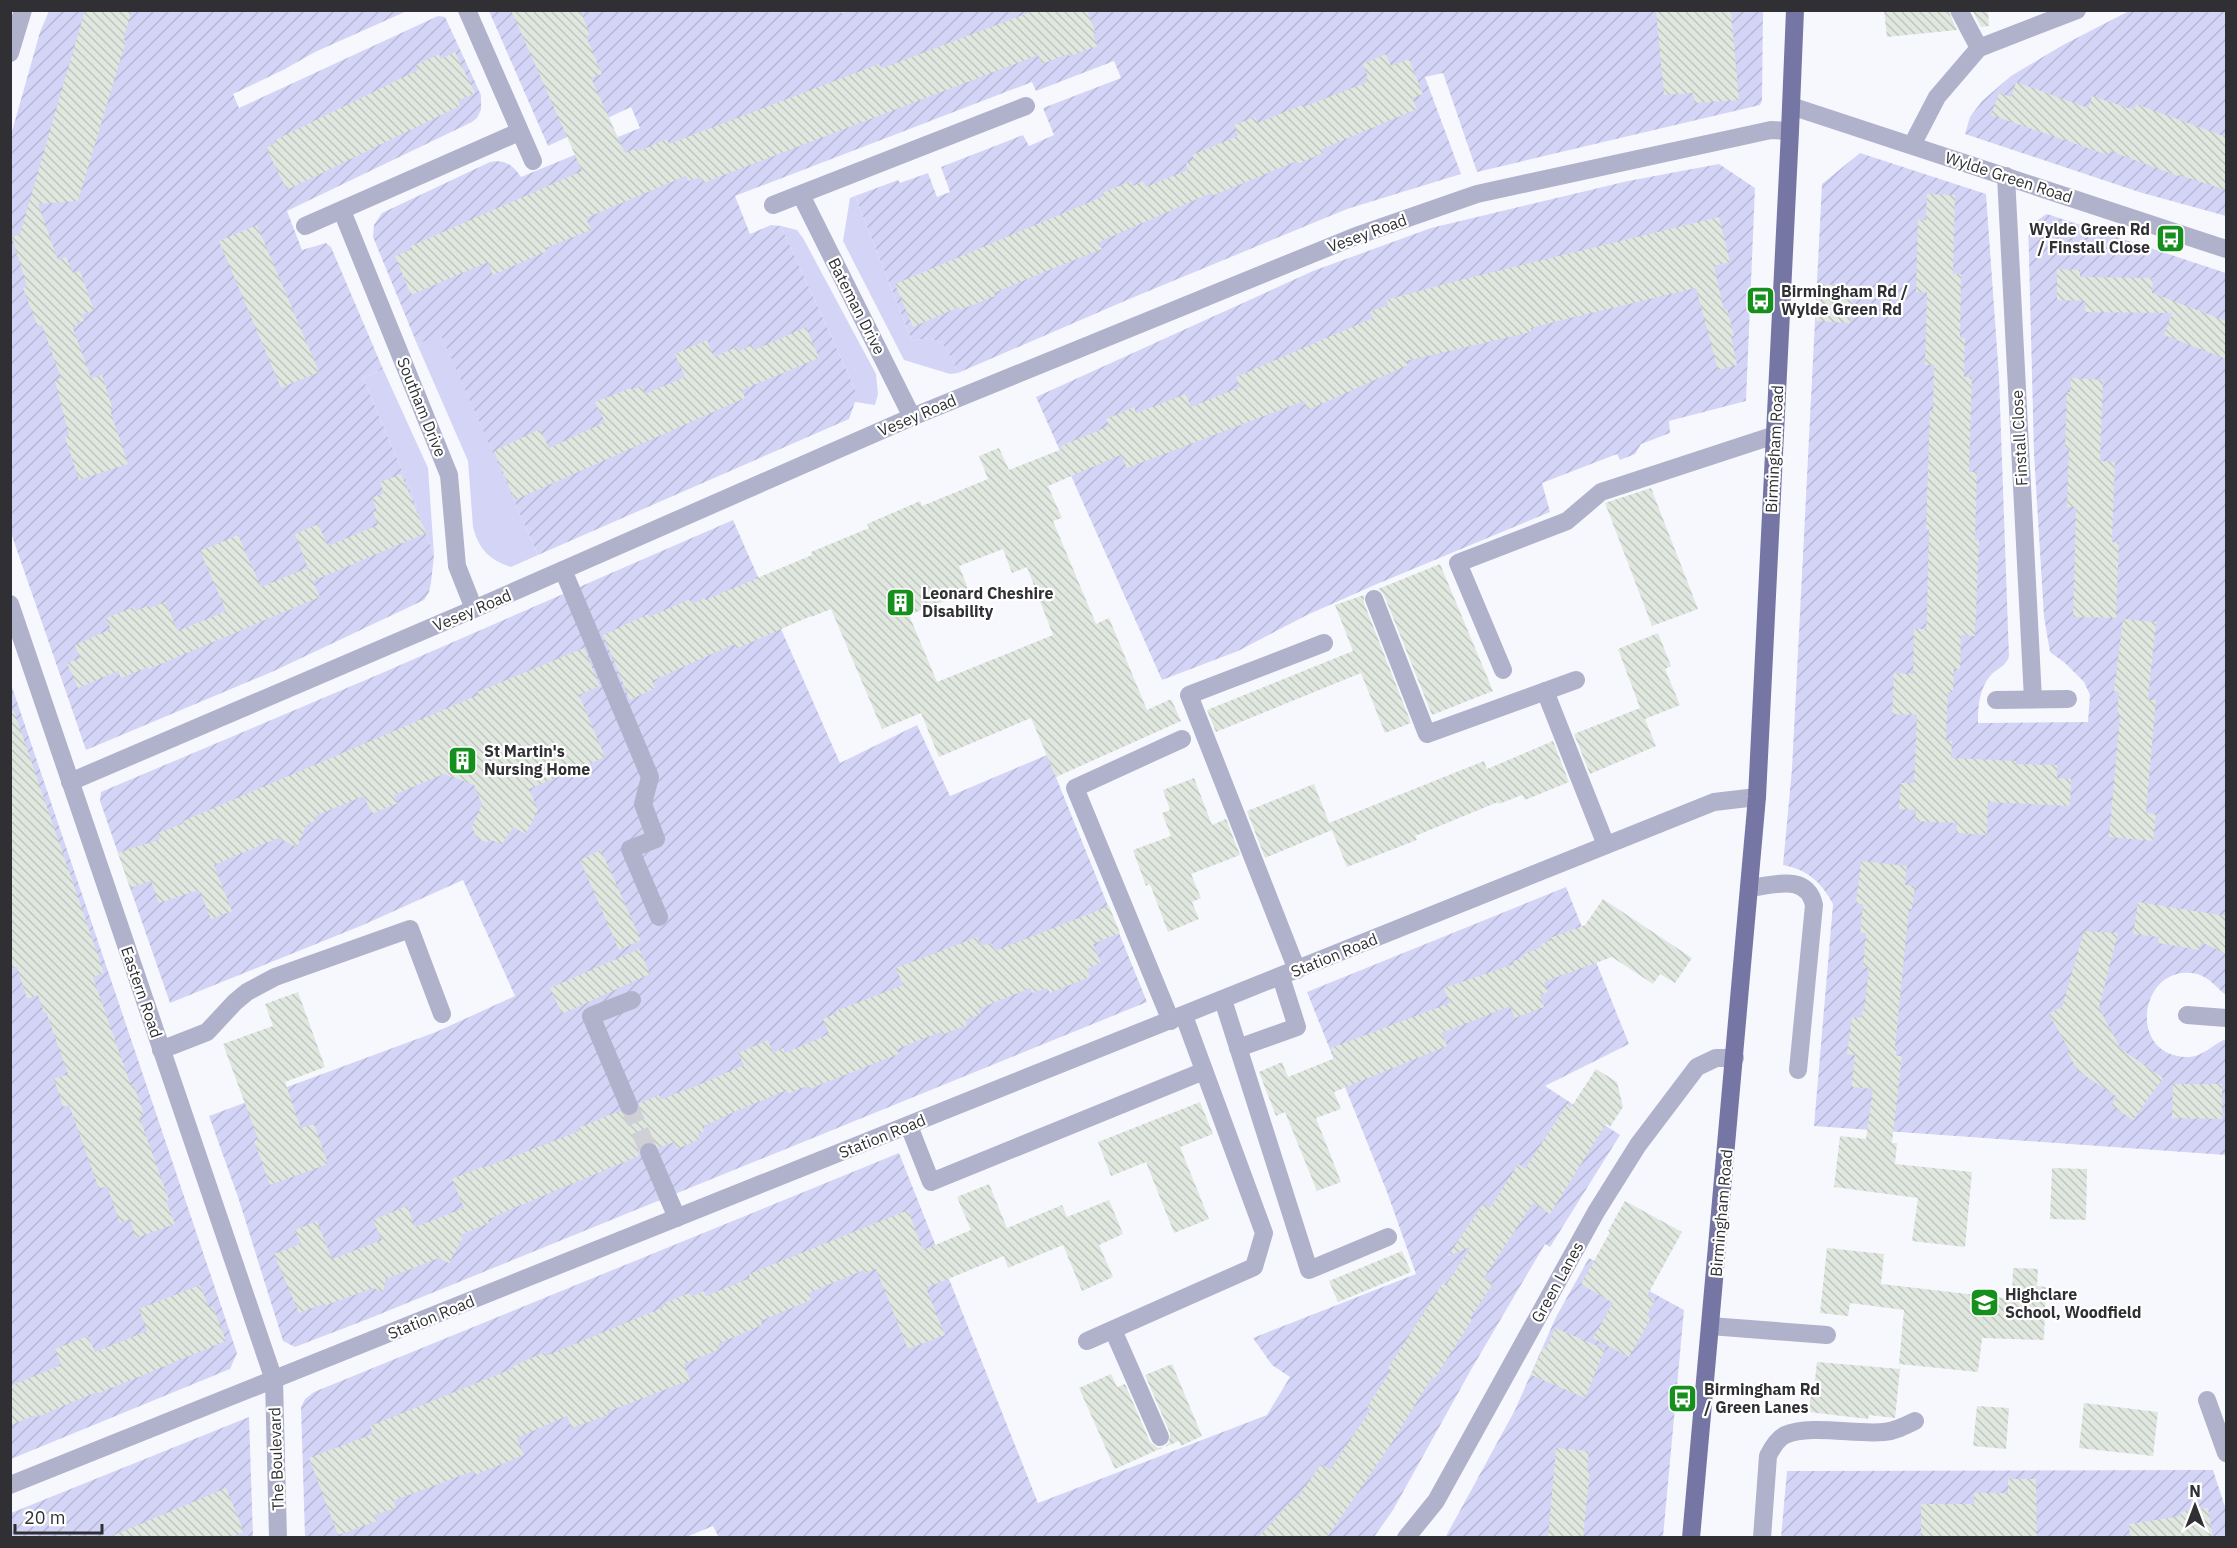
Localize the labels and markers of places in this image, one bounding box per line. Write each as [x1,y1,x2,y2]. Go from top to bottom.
place label: Wylde Green Rd / Finstall Close [2029,219,2150,257]
bus stop icon: Wylde Green Rd / Finstall Close [2155,222,2187,254]
place label: Birmingham Rd / Wylde Green Rd [1781,281,1908,319]
bus stop icon: Birmingham Rd / Wylde Green Rd [1744,284,1776,316]
place label: Leonard Cheshire Disability [922,583,1053,621]
building icon: Leonard Cheshire Disability [885,586,917,618]
place label: St Martin's Nursing Home [484,741,590,779]
building icon: St Martin's Nursing Home [447,744,479,776]
place label: Highclare School, Woodfield [2005,1284,2141,1322]
school or university icon: Highclare School, Woodfield [1968,1287,2000,1319]
place label: Birmingham Rd / Green Lanes [1704,1379,1820,1417]
bus stop icon: Birmingham Rd / Green Lanes [1667,1382,1699,1414]

